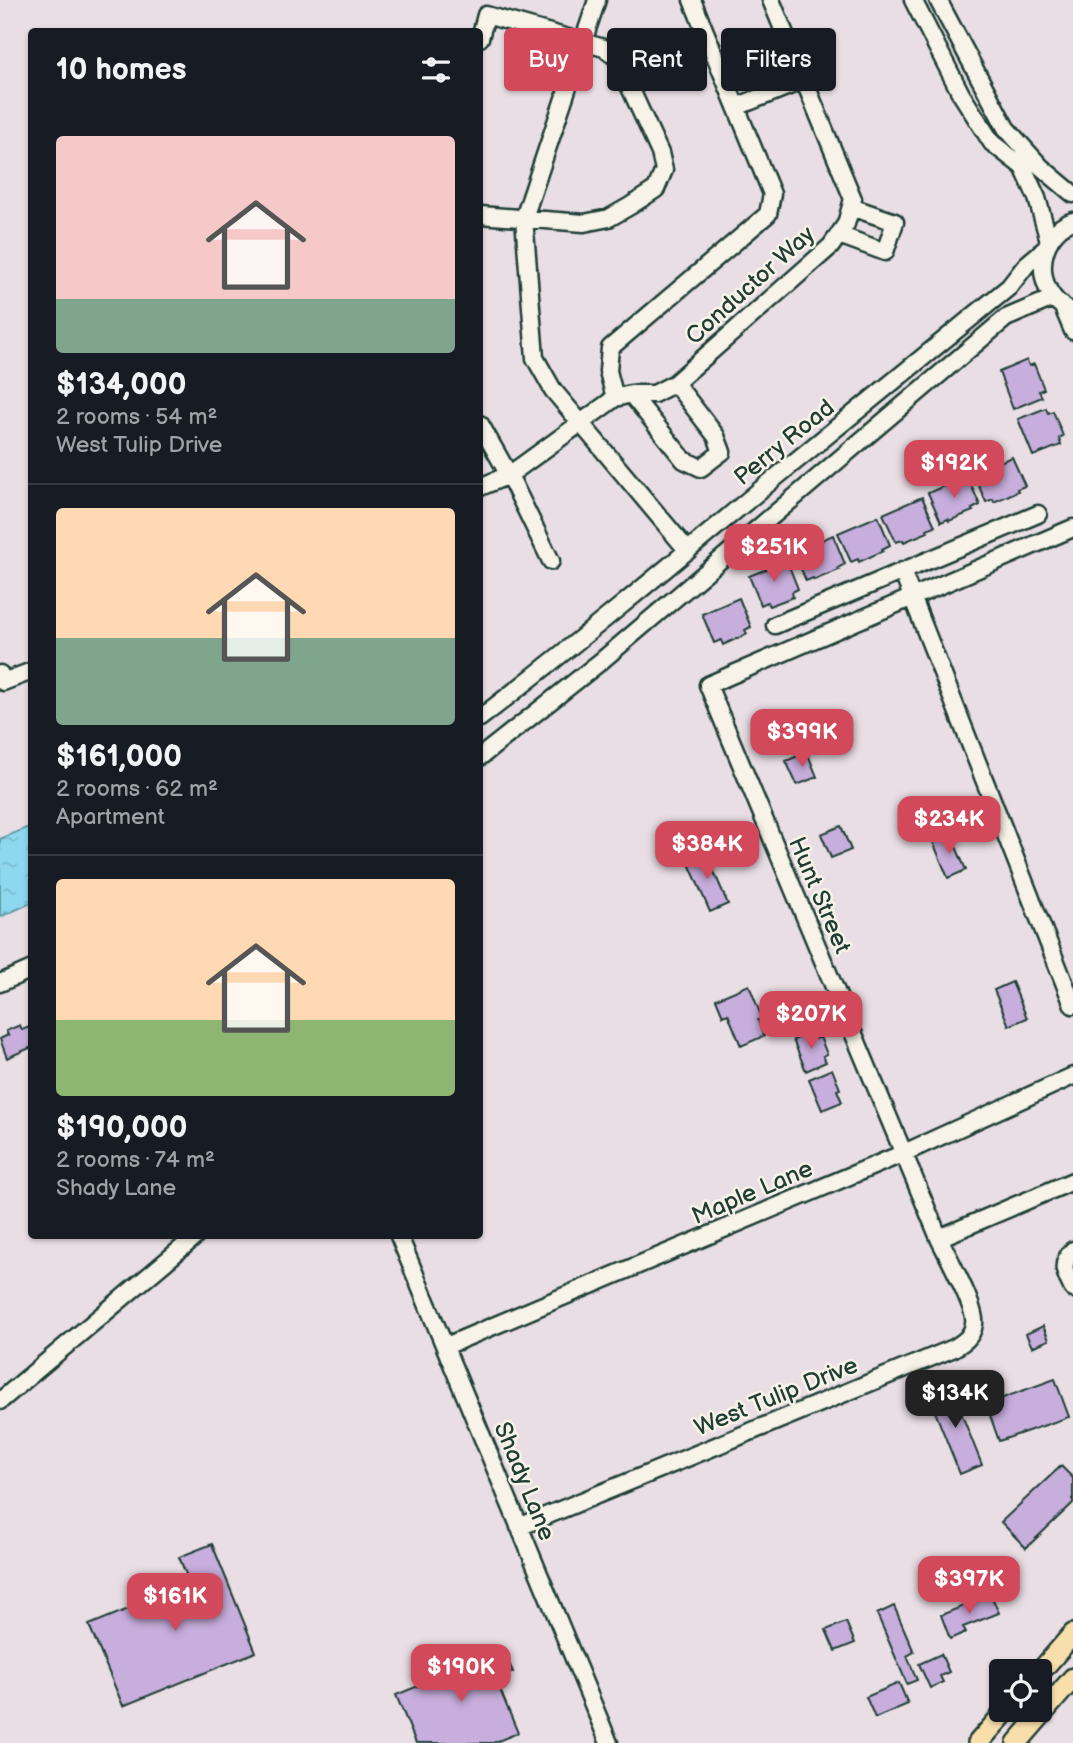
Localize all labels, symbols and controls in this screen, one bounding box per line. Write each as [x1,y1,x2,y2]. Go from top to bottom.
chip: Buy [504,28,593,91]
chip: Rent [607,28,707,91]
chip: Filters [721,28,836,91]
icon: filters [417,51,455,89]
text: 10 homes [56,52,187,88]
icon: home [193,182,319,308]
street label: Conductor Way [680,220,821,351]
text: $134,000 [56,367,186,403]
street label: Perry Road [728,393,840,492]
text: 2 rooms · 54 m² [56,403,218,431]
text: West Tulip Drive [56,431,222,459]
pin: $192K [905,440,1003,500]
text: $192K [920,449,988,477]
pin: $251K [725,524,823,584]
text: $251K [740,533,808,561]
icon: home [193,554,319,680]
pin: $399K [753,710,851,769]
text: $399K [766,718,838,746]
text: $161,000 [56,739,182,775]
text: 2 rooms · 62 m² [56,775,218,803]
pin: $234K [900,796,998,856]
text: Apartment [56,803,165,831]
text: $234K [914,805,984,833]
pin: $384K [658,822,756,881]
text: $384K [671,830,743,858]
street label: Hunt Street [782,833,857,958]
icon: home [193,925,319,1051]
pin: $207K [762,992,860,1051]
text: $207K [775,1000,847,1028]
text: $190,000 [56,1110,187,1146]
text: 2 rooms · 74 m² [56,1146,215,1174]
street label: Maple Lane [687,1154,817,1231]
text: Shady Lane [56,1174,176,1202]
street label: West Tulip Drive [690,1351,862,1442]
pin: $134K [906,1370,1004,1430]
text: $134K [921,1379,989,1407]
street label: Shady Lane [488,1418,561,1545]
pin: $397K [920,1556,1018,1616]
text: $397K [934,1565,1004,1593]
pin: $161K [126,1574,224,1633]
text: $161K [143,1582,207,1610]
pin: $190K [412,1644,510,1704]
text: $190K [427,1653,495,1681]
map controls [989,1659,1052,1722]
button: locate [989,1659,1052,1722]

